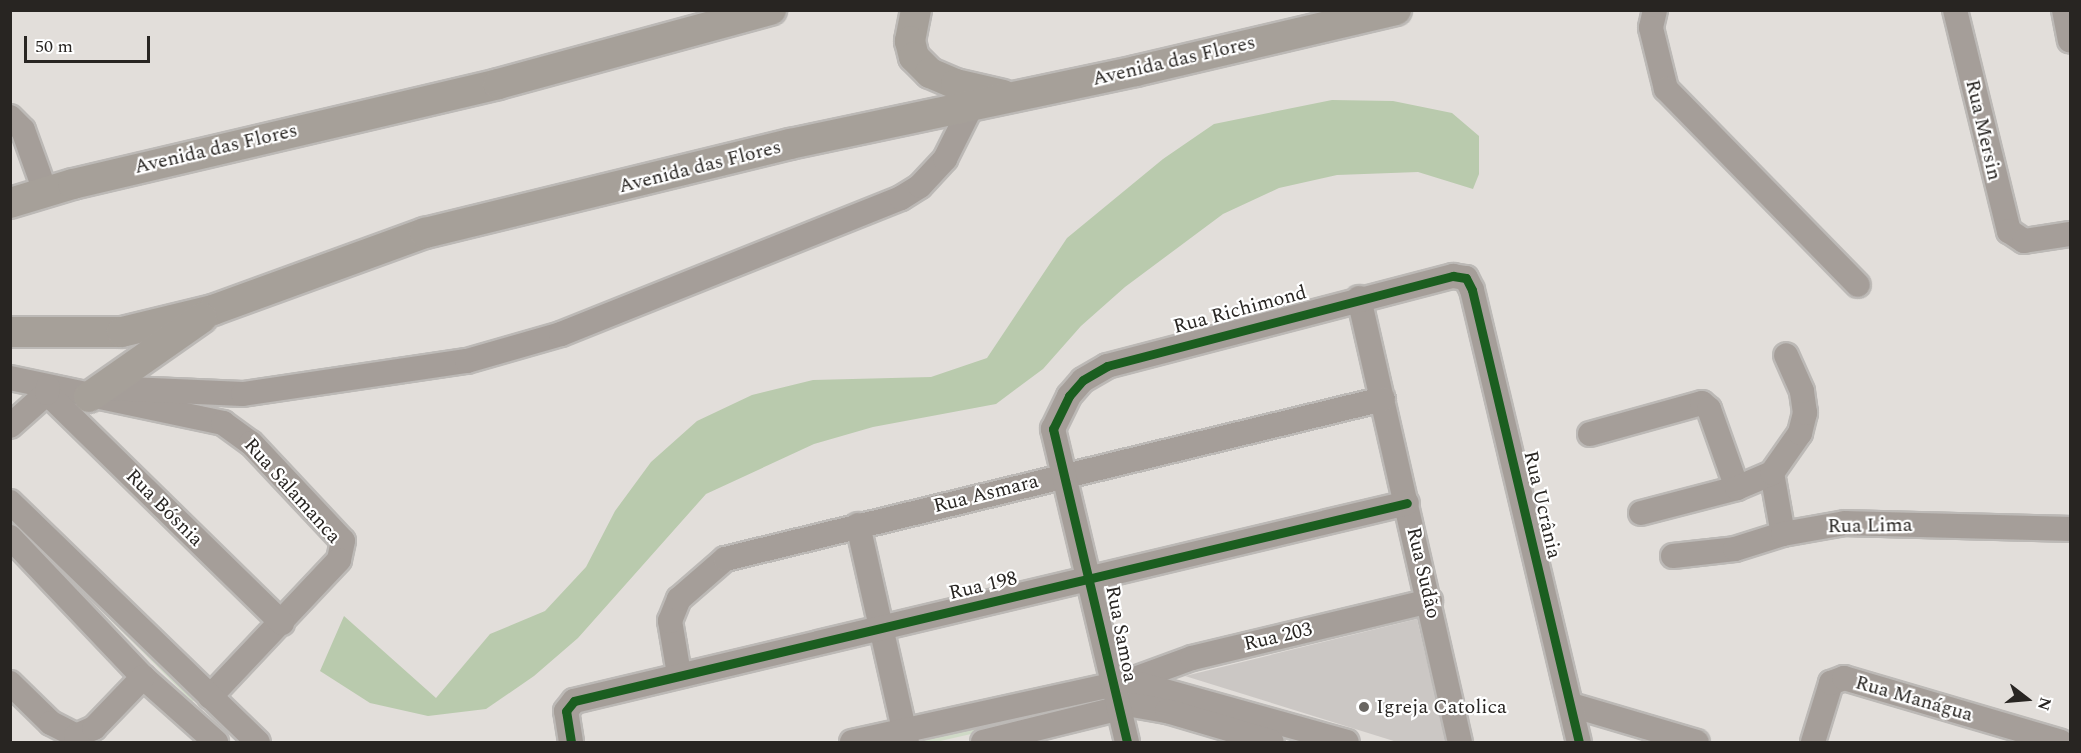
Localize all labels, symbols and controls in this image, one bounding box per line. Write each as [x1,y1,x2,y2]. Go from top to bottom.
scale bar [27,24,153,62]
street label: Avenida das Flores [1090,31,1258,91]
text: 50 m [35,33,73,60]
street label: Rua Mersin [1960,77,2006,183]
street label: Avenida das Flores [132,119,300,179]
street label: Avenida das Flores [616,135,784,199]
street label: Rua Richimond [1171,281,1309,339]
street label: Rua Salamanca [238,433,346,549]
street label: Rua Ucrânia [1518,449,1566,561]
street label: Rua Bósnia [120,464,208,552]
street label: Rua Asmara [931,469,1041,519]
street label: Rua Lima [1827,513,1913,539]
street label: Rua Sudão [1401,525,1445,621]
street label: Rua 198 [947,567,1019,605]
street label: Rua Samoa [1100,584,1142,684]
street label: Rua 203 [1242,618,1314,656]
north arrow [1997,669,2057,729]
street label: Rua Manágua [1852,671,1976,727]
text: N [2031,694,2058,714]
place label: Igreja Catolica [1376,695,1507,719]
marker: Igreja Catolica [1357,700,1371,714]

